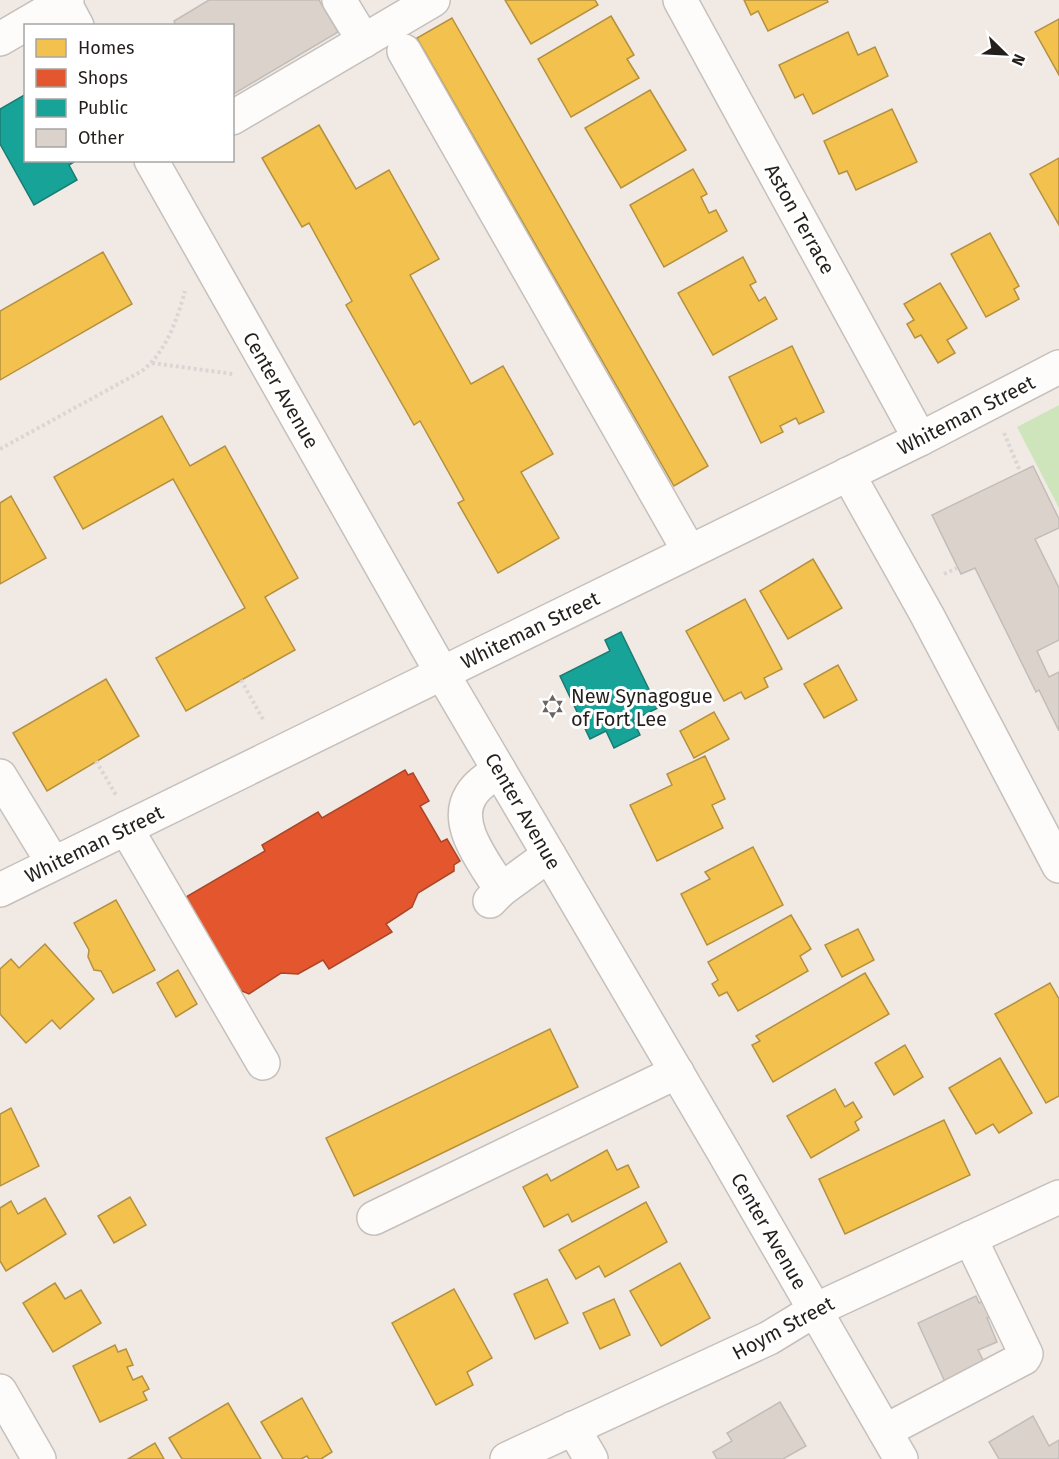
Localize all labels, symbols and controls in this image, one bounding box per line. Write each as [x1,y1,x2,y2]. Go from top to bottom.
legend [24,24,234,162]
north arrow [975,24,1035,84]
text: Homes [78,37,134,59]
text: N [1007,51,1029,69]
text: Shops [78,67,128,89]
text: Public [78,97,128,119]
text: Other [78,127,124,149]
street label: Aston Terrace [760,160,840,278]
street label: Center Avenue [238,327,324,453]
street label: Whiteman Street [893,370,1039,460]
street label: Whiteman Street [457,586,604,674]
place label: New Synagogue of Fort Lee [571,684,713,731]
synagogue icon: New Synagogue of Fort Lee [540,694,566,720]
street label: Center Avenue [480,748,566,874]
street label: Whiteman Street [21,800,168,888]
street label: Center Avenue [726,1168,812,1294]
street label: Hoym Street [728,1291,839,1365]

